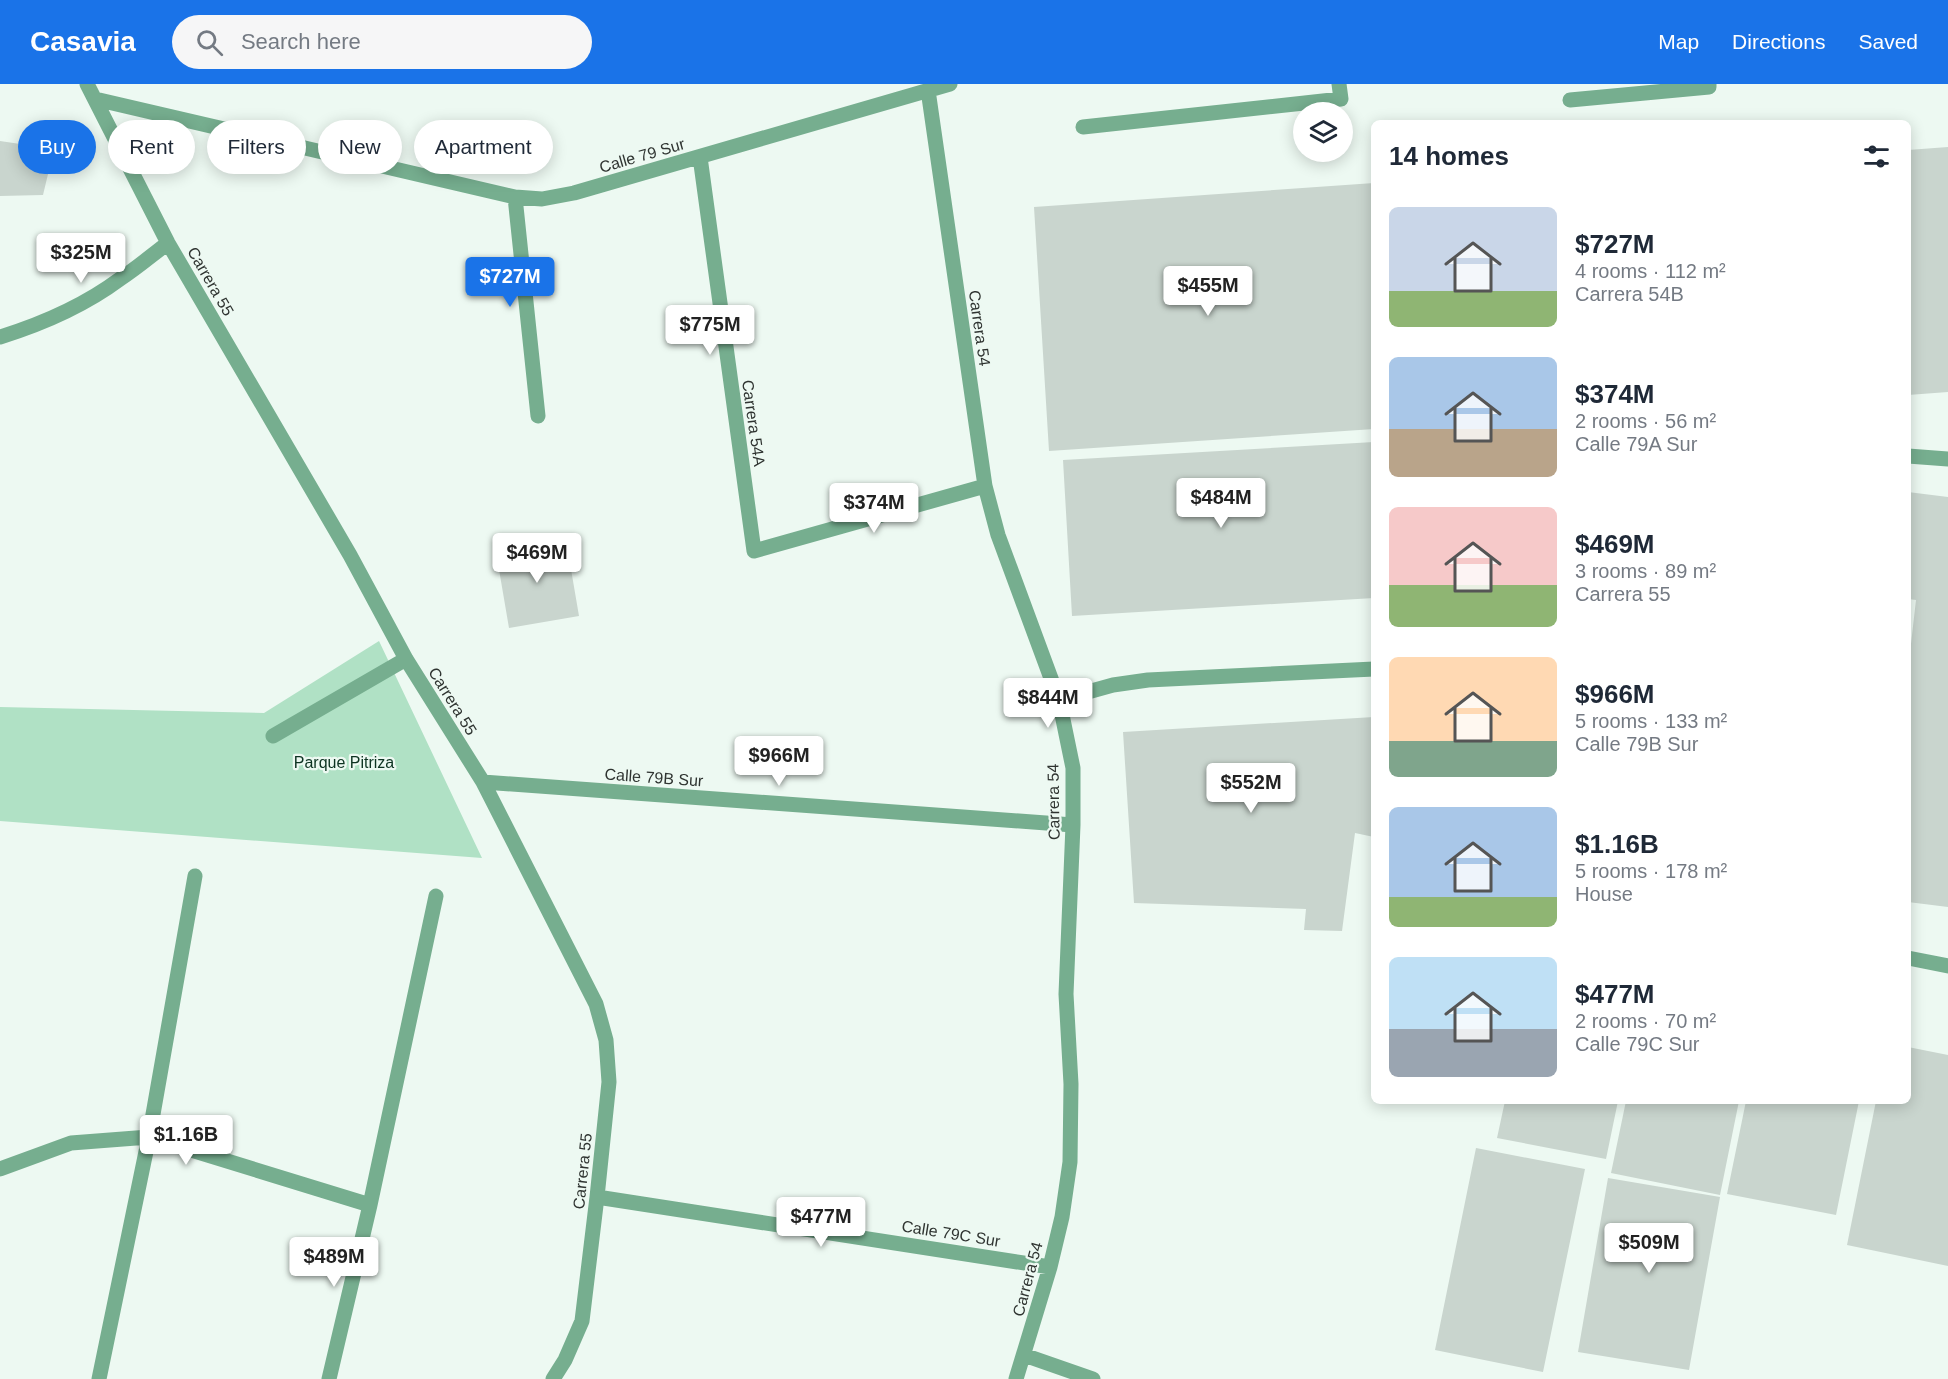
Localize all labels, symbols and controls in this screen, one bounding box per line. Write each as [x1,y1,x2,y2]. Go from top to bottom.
search box [172,15,592,69]
text: Casavia [30,26,136,57]
icon: search [193,26,226,59]
text: Search here [241,29,361,54]
text: Map [1658,30,1699,53]
text: Directions [1732,30,1825,53]
text: Saved [1858,30,1918,53]
map controls [1293,102,1353,162]
button: layers [1293,102,1353,162]
chip: Buy [18,120,96,174]
chip: Rent [108,120,195,174]
chip: Filters [207,120,306,174]
chip: New [318,120,402,174]
chip: Apartment [414,120,553,174]
street label: Calle 79 Sur [597,135,687,176]
icon: filters [1860,140,1893,173]
text: 14 homes [1389,141,1509,171]
text: $727M [1575,229,1655,259]
icon: home [1437,231,1509,303]
pin: $325M [39,233,123,284]
text: $325M [50,241,112,263]
street label: Carrera 55 [184,244,237,319]
pin: $727M [468,257,552,308]
text: 4 rooms · 112 m² [1575,260,1726,282]
text: $727M [479,265,541,287]
pin: $455M [1166,266,1250,317]
text: $455M [1177,274,1239,296]
text: Carrera 54B [1575,283,1684,305]
street label: Carrera 54 [966,289,993,367]
pin: $775M [668,305,752,356]
text: $775M [679,313,741,335]
street label: Carrera 54A [739,379,768,468]
text: $374M [1575,379,1655,409]
icon: home [1437,381,1509,453]
text: 2 rooms · 56 m² [1575,410,1716,432]
text: Calle 79A Sur [1575,433,1697,455]
pin: $484M [1179,478,1263,529]
pin: $374M [832,483,916,534]
text: $484M [1190,486,1252,508]
text: $374M [843,491,905,513]
text: $469M [1575,529,1655,559]
icon: home [1437,531,1509,603]
pin: $469M [495,533,579,584]
text: $469M [506,541,568,563]
text: 3 rooms · 89 m² [1575,560,1716,582]
text: Carrera 55 [1575,583,1671,605]
street label: Carrera 55 [425,664,480,738]
pin: $844M [1006,678,1090,729]
text: $966M [1575,679,1655,709]
icon: home [1437,681,1509,753]
text: $844M [1017,686,1079,708]
text: 5 rooms · 133 m² [1575,710,1727,732]
text: Calle 79B Sur [1575,733,1698,755]
pin: $966M [737,736,821,787]
text: $966M [748,744,810,766]
park label: Parque Pitriza [294,754,394,771]
pin: $552M [1209,763,1293,814]
street label: Carrera 54 [1044,764,1063,840]
street label: Calle 79B Sur [604,766,704,789]
text: $552M [1220,771,1282,793]
text: $1.16B [1575,829,1659,859]
icon: home [1437,831,1509,903]
text: 5 rooms · 178 m² [1575,860,1727,882]
text: House [1575,883,1633,905]
text: $477M [1575,979,1655,1009]
icon: home [1437,981,1509,1053]
text: 2 rooms · 70 m² [1575,1010,1716,1032]
text: Calle 79C Sur [1575,1033,1700,1055]
pin: $1.16B [137,1115,235,1166]
text: $1.16B [154,1123,218,1145]
street label: Carrera 55 [570,1132,595,1210]
pin: $477M [779,1197,863,1248]
text: $477M [790,1205,852,1227]
street label: Calle 79C Sur [900,1217,1002,1250]
pin: $509M [1607,1223,1691,1274]
text: $509M [1618,1231,1680,1253]
pin: $489M [292,1237,376,1288]
street label: Carrera 54 [1009,1240,1046,1318]
text: $489M [303,1245,365,1267]

